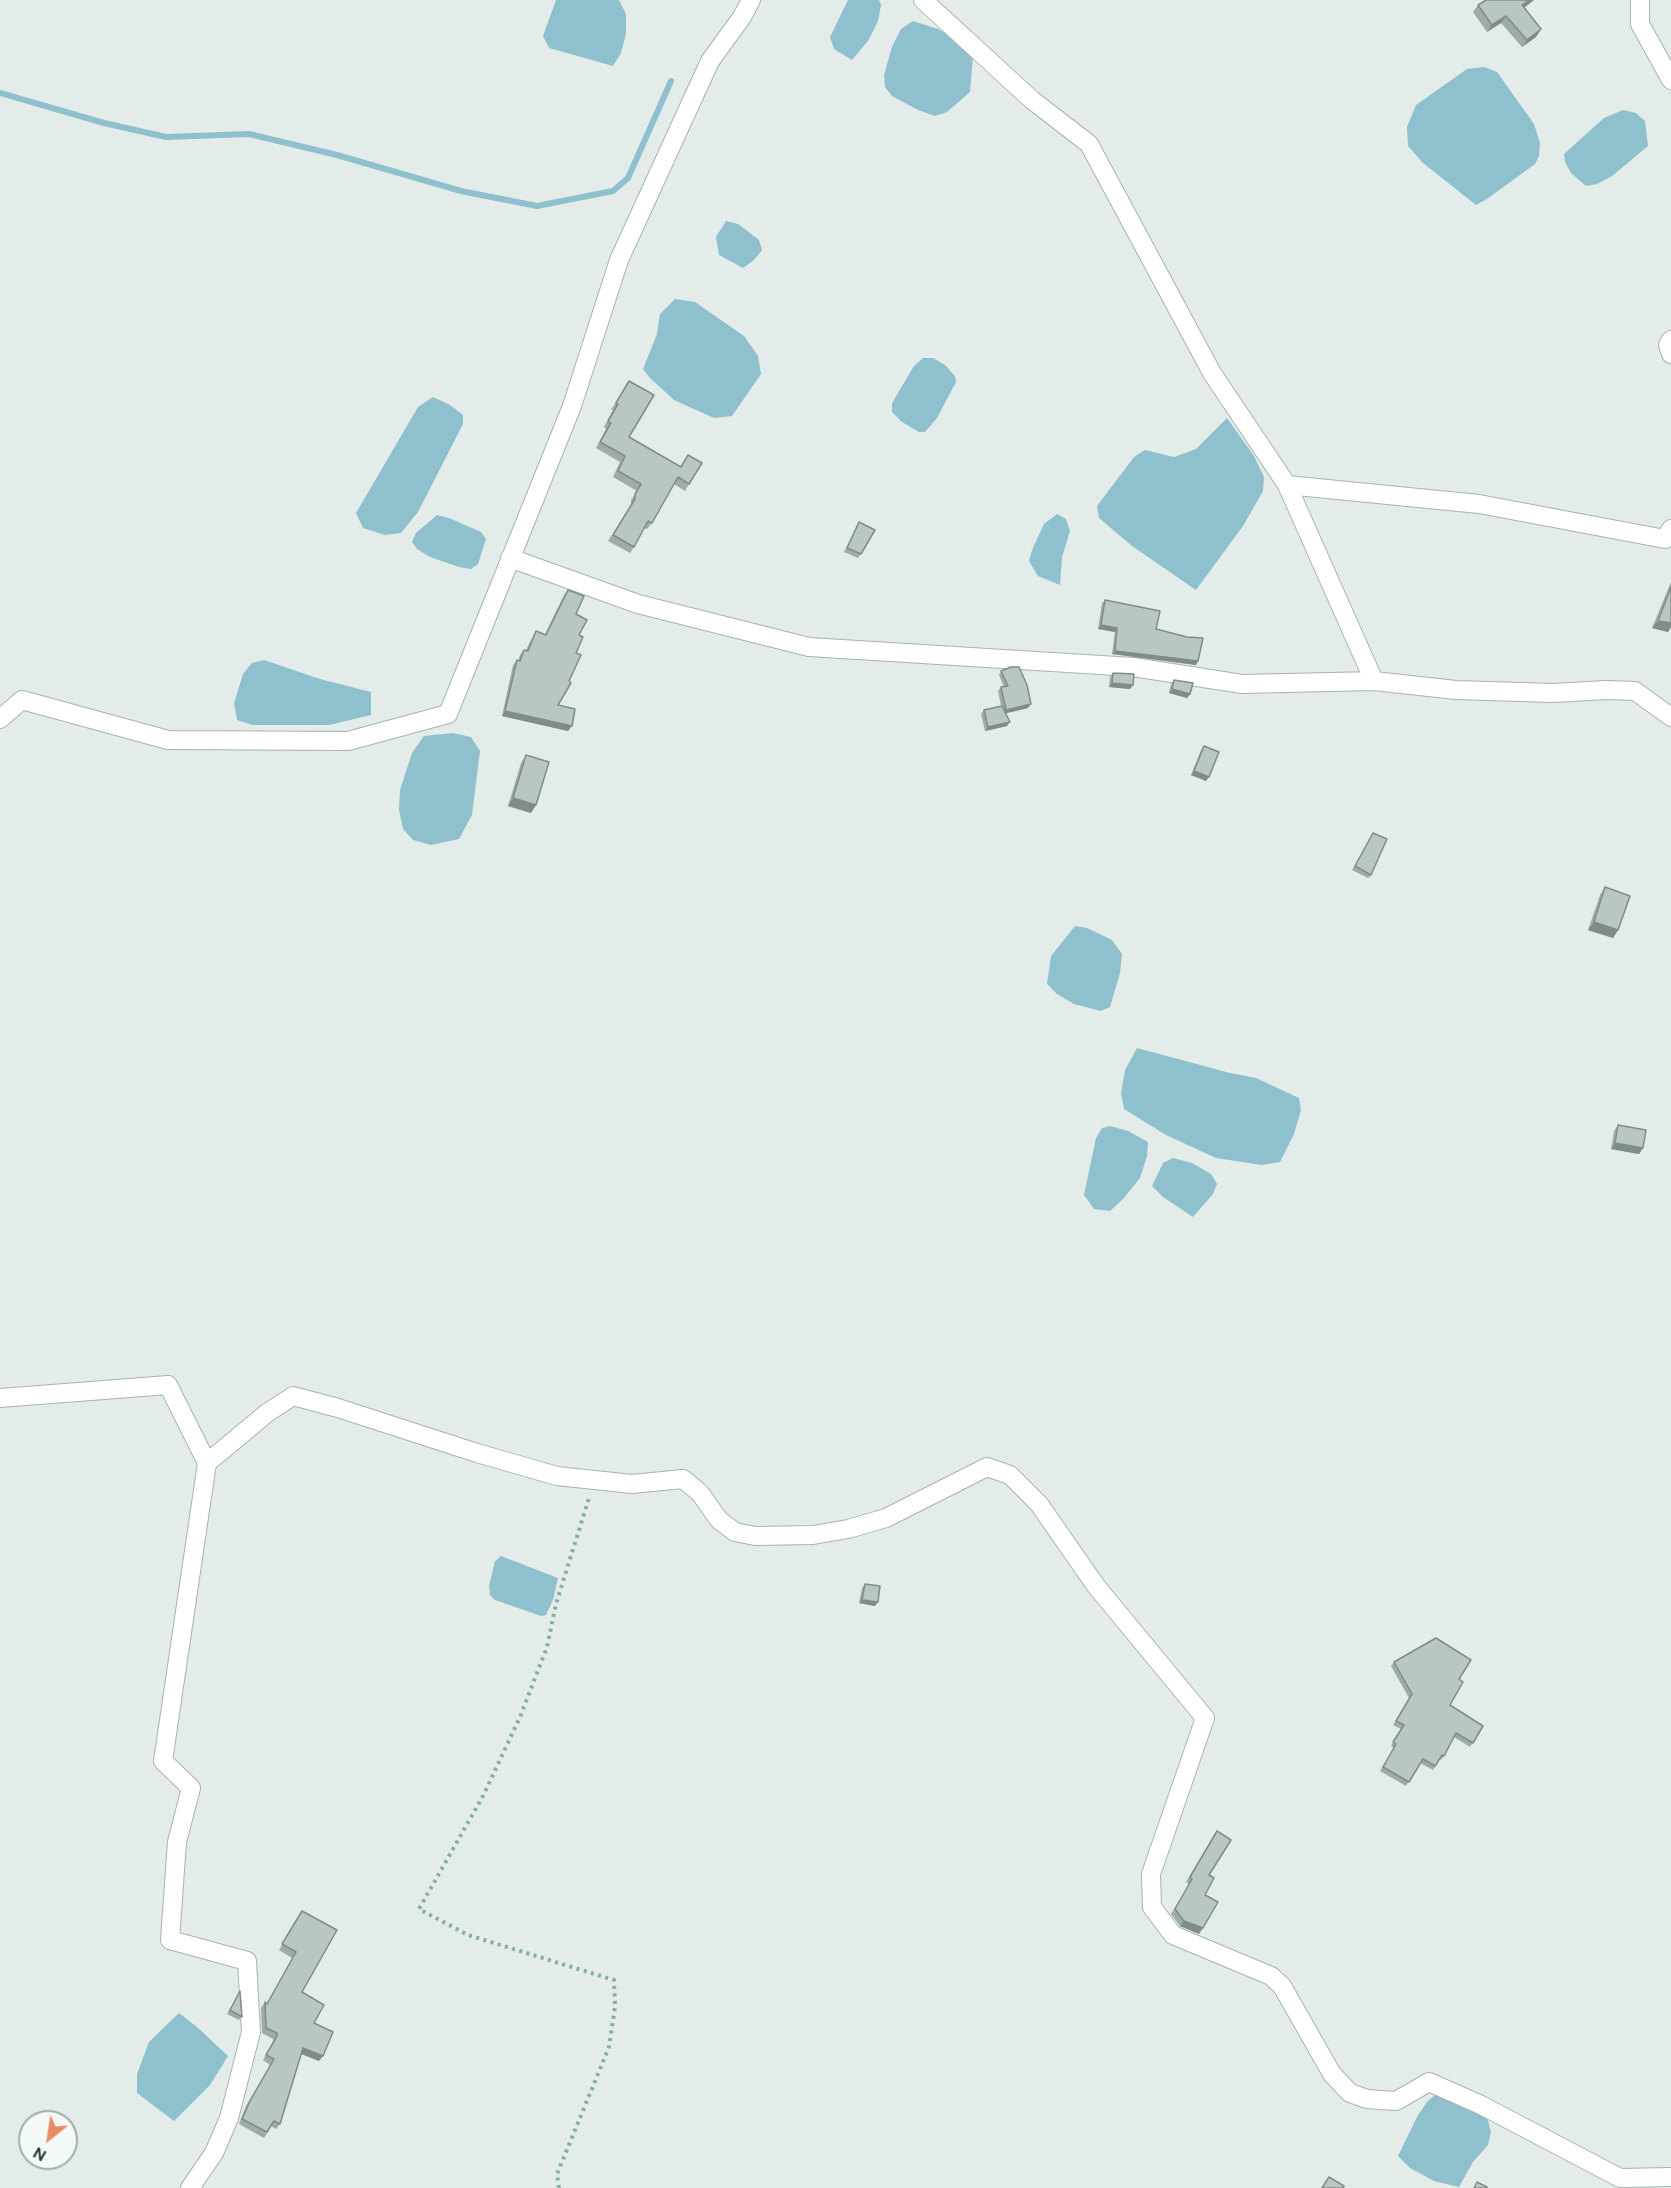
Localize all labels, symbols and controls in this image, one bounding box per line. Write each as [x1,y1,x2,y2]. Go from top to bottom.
north arrow [18,2110,78,2170]
text: N [29,2142,50,2166]

